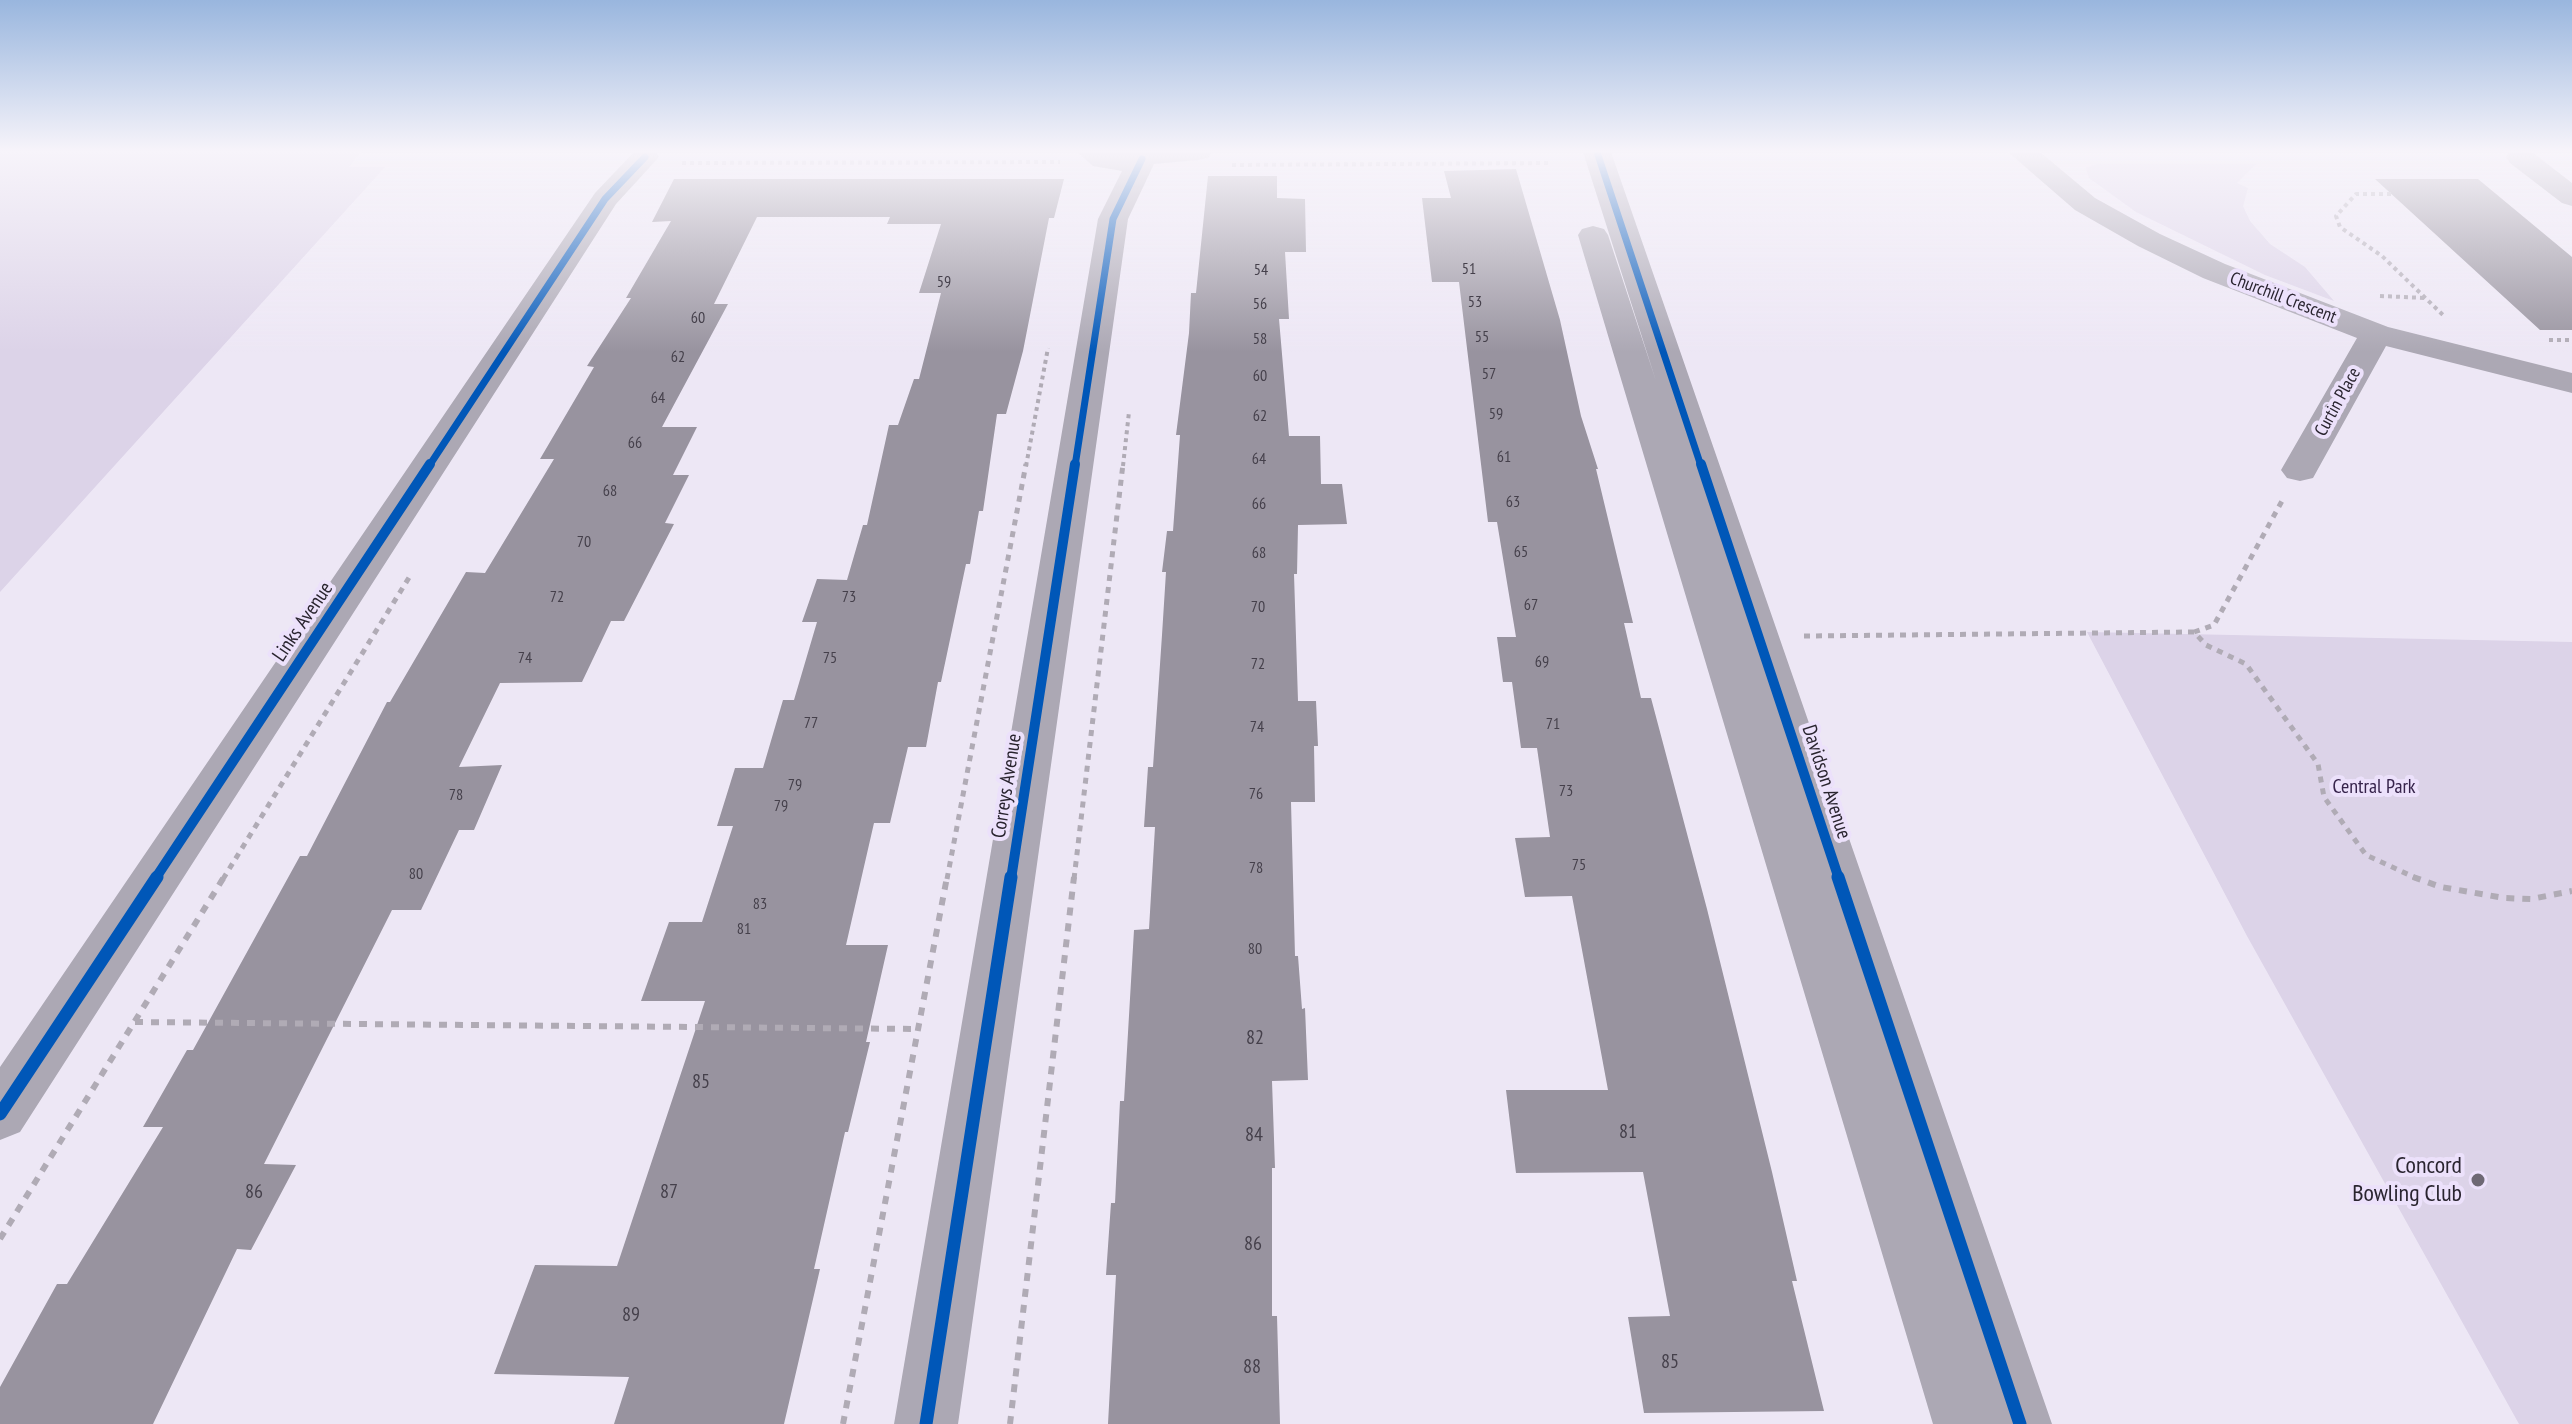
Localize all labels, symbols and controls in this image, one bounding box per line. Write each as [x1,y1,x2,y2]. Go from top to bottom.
house number: 51 [1462,259,1476,279]
house number: 54 [1254,260,1268,280]
street label: Churchill Crescent [2227,268,2339,328]
house number: 59 [937,272,951,292]
house number: 53 [1468,292,1482,312]
house number: 56 [1253,294,1267,314]
house number: 60 [691,308,705,328]
house number: 55 [1475,327,1489,347]
house number: 58 [1253,329,1267,349]
house number: 62 [671,347,685,367]
house number: 57 [1482,364,1496,384]
street label: Curtin Place [2310,364,2366,440]
house number: 60 [1253,366,1267,386]
house number: 64 [651,388,665,408]
house number: 59 [1489,404,1503,424]
house number: 62 [1253,406,1267,426]
house number: 66 [628,433,642,453]
house number: 61 [1497,447,1511,467]
house number: 64 [1252,449,1266,469]
house number: 68 [603,481,617,501]
house number: 63 [1506,492,1520,512]
house number: 66 [1252,494,1266,514]
house number: 70 [577,532,591,552]
house number: 65 [1514,542,1528,562]
house number: 68 [1252,543,1266,563]
street label: Links Avenue [268,578,338,666]
house number: 72 [550,587,564,607]
house number: 73 [842,587,856,607]
house number: 67 [1524,595,1538,615]
house number: 70 [1251,597,1265,617]
house number: 74 [518,648,532,668]
house number: 75 [823,648,837,668]
house number: 69 [1535,652,1549,672]
house number: 72 [1251,654,1265,674]
house number: 77 [804,713,818,733]
house number: 71 [1546,714,1560,734]
house number: 74 [1250,717,1264,737]
street label: Davidson Avenue [1796,722,1856,842]
street label: Correys Avenue [987,732,1027,840]
house number: 79 [788,775,802,795]
park label: Central Park [2332,775,2416,799]
house number: 73 [1559,781,1573,801]
house number: 76 [1249,784,1263,804]
house number: 78 [449,785,463,805]
house number: 79 [774,796,788,816]
house number: 75 [1572,855,1586,875]
house number: 78 [1249,858,1263,878]
house number: 80 [409,864,423,884]
house number: 83 [753,894,767,914]
house number: 81 [737,919,751,939]
house number: 80 [1248,939,1262,959]
house number: 82 [1246,1026,1264,1050]
house number: 85 [692,1070,710,1094]
house number: 81 [1619,1120,1637,1144]
house number: 84 [1245,1123,1263,1147]
place label: Concord Bowling Club [2352,1152,2462,1208]
marker: Concord Bowling Club [2469,1171,2487,1189]
house number: 86 [245,1180,263,1204]
house number: 87 [660,1180,678,1204]
house number: 86 [1244,1232,1262,1256]
house number: 89 [622,1303,640,1327]
house number: 85 [1661,1350,1679,1374]
house number: 88 [1243,1355,1261,1379]

